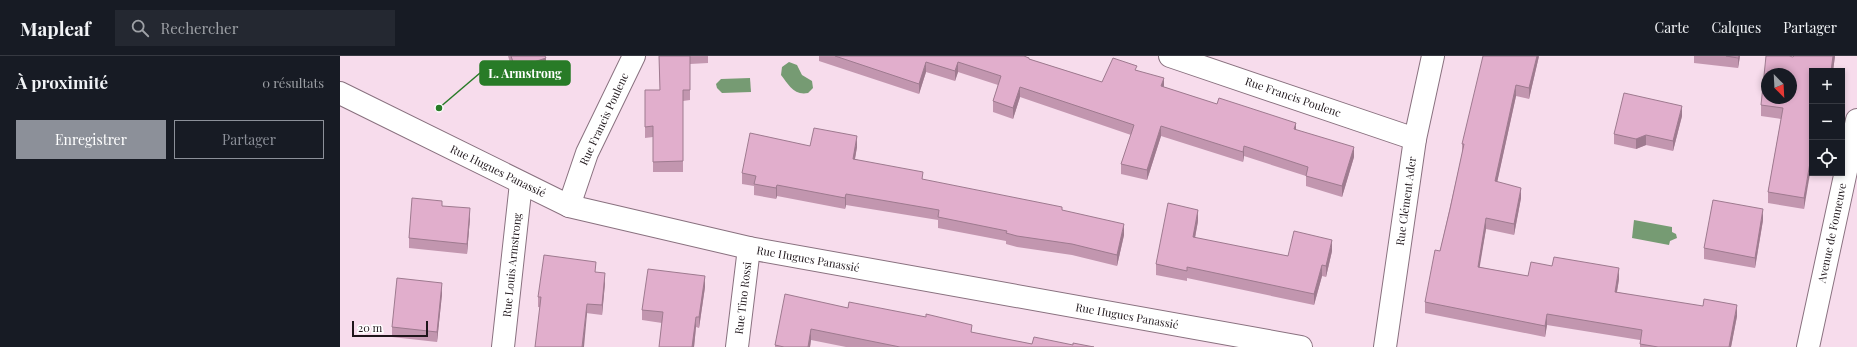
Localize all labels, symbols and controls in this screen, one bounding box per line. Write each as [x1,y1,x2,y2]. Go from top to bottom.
search box [115,10,395,46]
text: Mapleaf [20,15,91,41]
icon: search [129,17,151,39]
text: Rechercher [161,18,238,38]
text: Carte [1655,18,1689,37]
text: Calques [1711,18,1761,37]
text: Partager [1783,18,1837,37]
callout: L. Armstrong [480,61,570,85]
text: L. Armstrong [488,65,562,81]
north arrow [1761,68,1797,104]
map controls [1809,68,1845,176]
button: + [1809,68,1845,104]
street label: Rue Francis Poulenc [576,70,632,168]
text: À proximité [16,71,108,93]
street label: Rue Francis Poulenc [1243,73,1343,120]
text: 0 résultats [262,74,324,91]
button: − [1809,104,1845,140]
button: Enregistrer [16,120,166,159]
button: Partager [174,120,324,159]
button: locate [1809,140,1845,176]
street label: Rue Hugues Panassié [448,141,549,200]
street label: Rue Clément Ader [1392,155,1419,246]
street label: Avenue de Fonneuve [1813,181,1850,285]
street label: Rue Louis Armstrong [499,212,524,318]
street label: Rue Hugues Panassié [755,242,861,275]
street label: Rue Tino Rossi [731,261,754,335]
street label: Rue Hugues Panassié [1074,299,1180,332]
scale bar [352,319,428,338]
text: 20 m [358,320,382,335]

